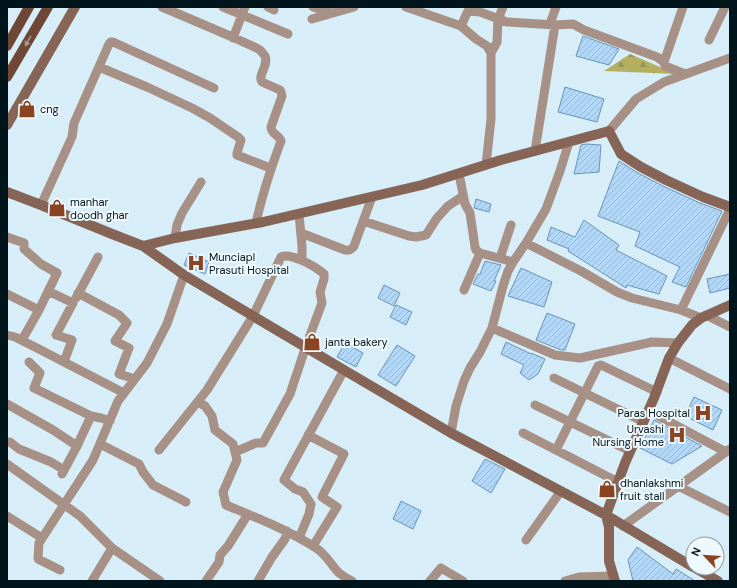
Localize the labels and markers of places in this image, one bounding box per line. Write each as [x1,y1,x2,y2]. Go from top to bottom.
shop icon: cng [17,99,37,119]
place label: cng [40,102,59,116]
place label: manhar doodh ghar [70,195,129,222]
shop icon: manhar doodh ghar [47,198,67,218]
place label: Munciapl Prasuti Hospital [209,250,289,277]
hospital icon: Munciapl Prasuti Hospital [186,253,206,273]
shop icon: janta bakery [302,332,322,352]
place label: janta bakery [324,335,388,349]
hospital icon: Paras Hospital [693,403,713,423]
place label: Paras Hospital [618,406,690,420]
place label: Urvashi Nursing Home [592,422,664,449]
hospital icon: Urvashi Nursing Home [667,425,687,445]
place label: dhanlakshmi fruit stall [620,476,683,503]
shop icon: dhanlakshmi fruit stall [597,479,617,499]

